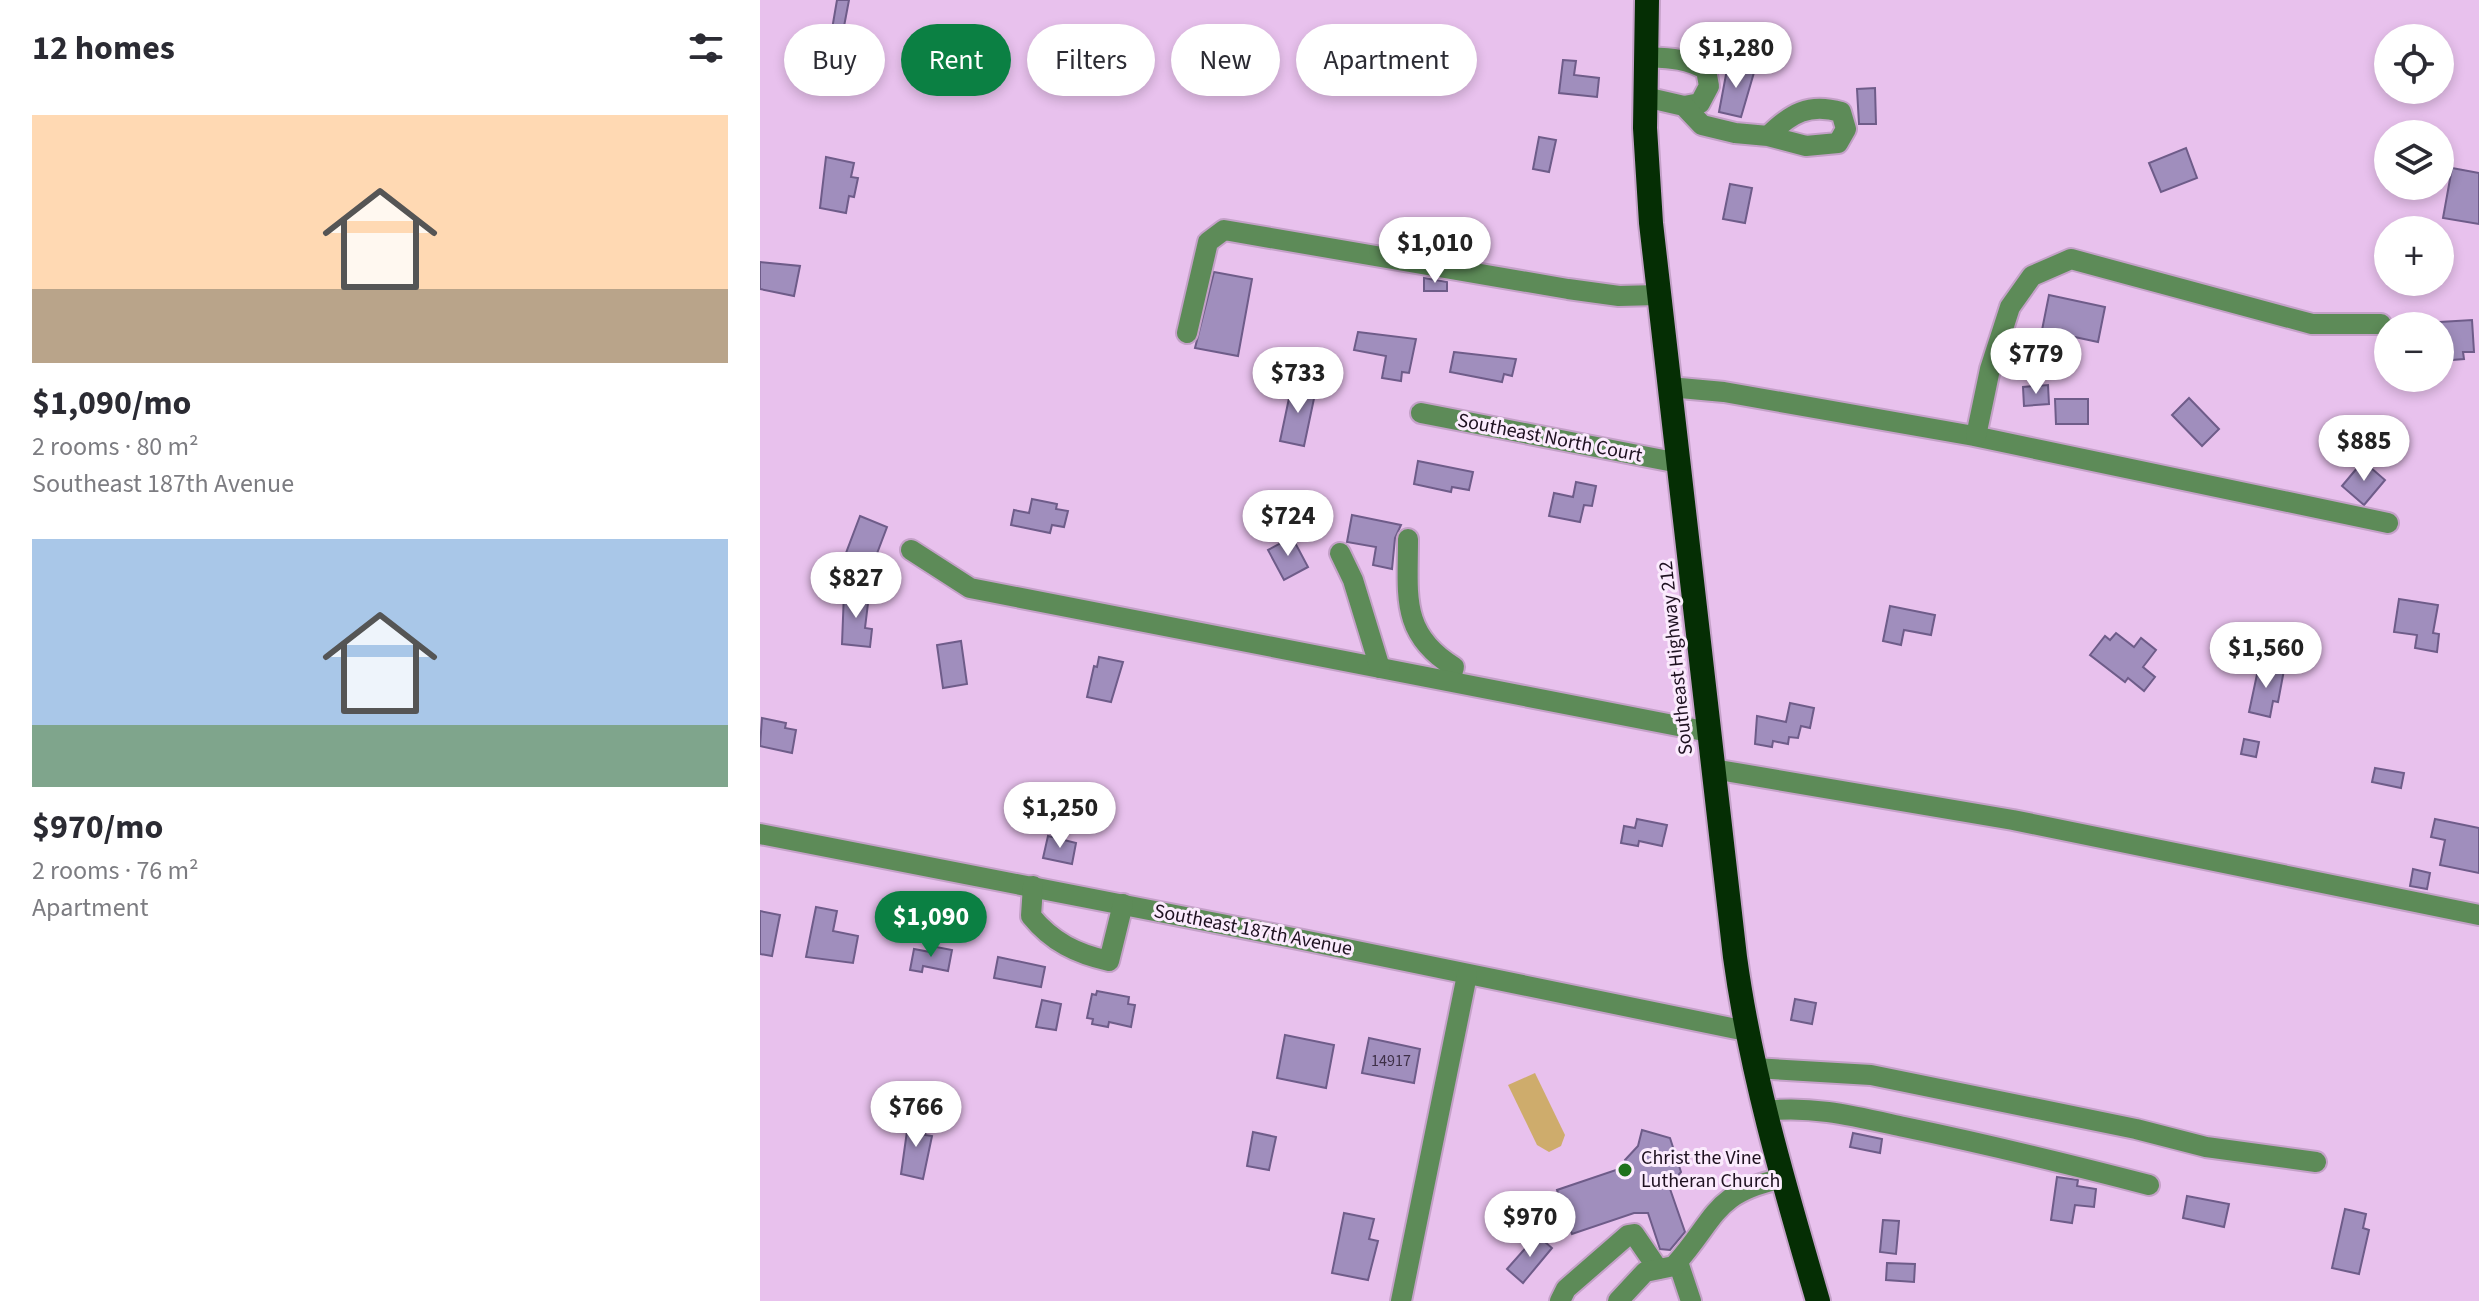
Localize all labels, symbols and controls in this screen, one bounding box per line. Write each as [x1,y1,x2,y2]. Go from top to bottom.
pin: $1,280 [1671,22,1801,90]
text: 12 homes [32,24,175,73]
chip: Buy [784,24,885,96]
chip: Rent [901,24,1011,96]
chip: Filters [1027,24,1155,96]
chip: New [1171,24,1280,96]
chip: Apartment [1296,24,1477,96]
map controls [2374,24,2454,392]
button: locate [2374,24,2454,104]
icon: filters [684,26,728,70]
text: $1,280 [1698,29,1774,66]
button: layers [2374,120,2454,200]
icon: home [308,167,452,311]
button: + [2374,216,2454,296]
pin: $1,010 [1370,217,1500,285]
text: $1,010 [1397,224,1473,261]
button: − [2374,312,2454,392]
pin: $779 [1989,328,2083,396]
text: $779 [2009,335,2063,372]
pin: $733 [1251,347,1345,415]
text: $733 [1271,354,1325,391]
text: $1,090/mo [32,379,192,428]
street label: Southeast North Court [1455,406,1645,470]
pin: $885 [2317,415,2411,483]
text: $885 [2337,422,2391,459]
text: 2 rooms · 80 m² [32,428,199,465]
text: Southeast 187th Avenue [32,465,294,502]
pin: $724 [1241,490,1335,558]
text: $724 [1261,497,1315,534]
pin: $827 [809,552,903,620]
text: $827 [829,559,883,596]
street label: Southeast Highway 212 [1652,560,1700,756]
icon: home [308,591,452,735]
pin: $1,560 [2201,622,2331,690]
text: $1,560 [2228,629,2304,666]
pin: $1,250 [995,782,1125,850]
text: $1,250 [1022,789,1098,826]
text: $970/mo [32,803,163,852]
text: 2 rooms · 76 m² [32,852,199,889]
text: Apartment [32,889,149,926]
pin: $1,090 [866,891,996,959]
street label: Southeast 187th Avenue [1151,897,1355,963]
text: $1,090 [893,898,969,935]
house number: 14917 [1371,1050,1411,1072]
pin: $766 [869,1081,963,1149]
text: $766 [889,1088,943,1125]
place label: Christ the Vine Lutheran Church [1641,1144,1780,1195]
marker: Christ the Vine Lutheran Church [1616,1161,1634,1179]
pin: $970 [1483,1191,1577,1259]
text: $970 [1503,1198,1557,1235]

